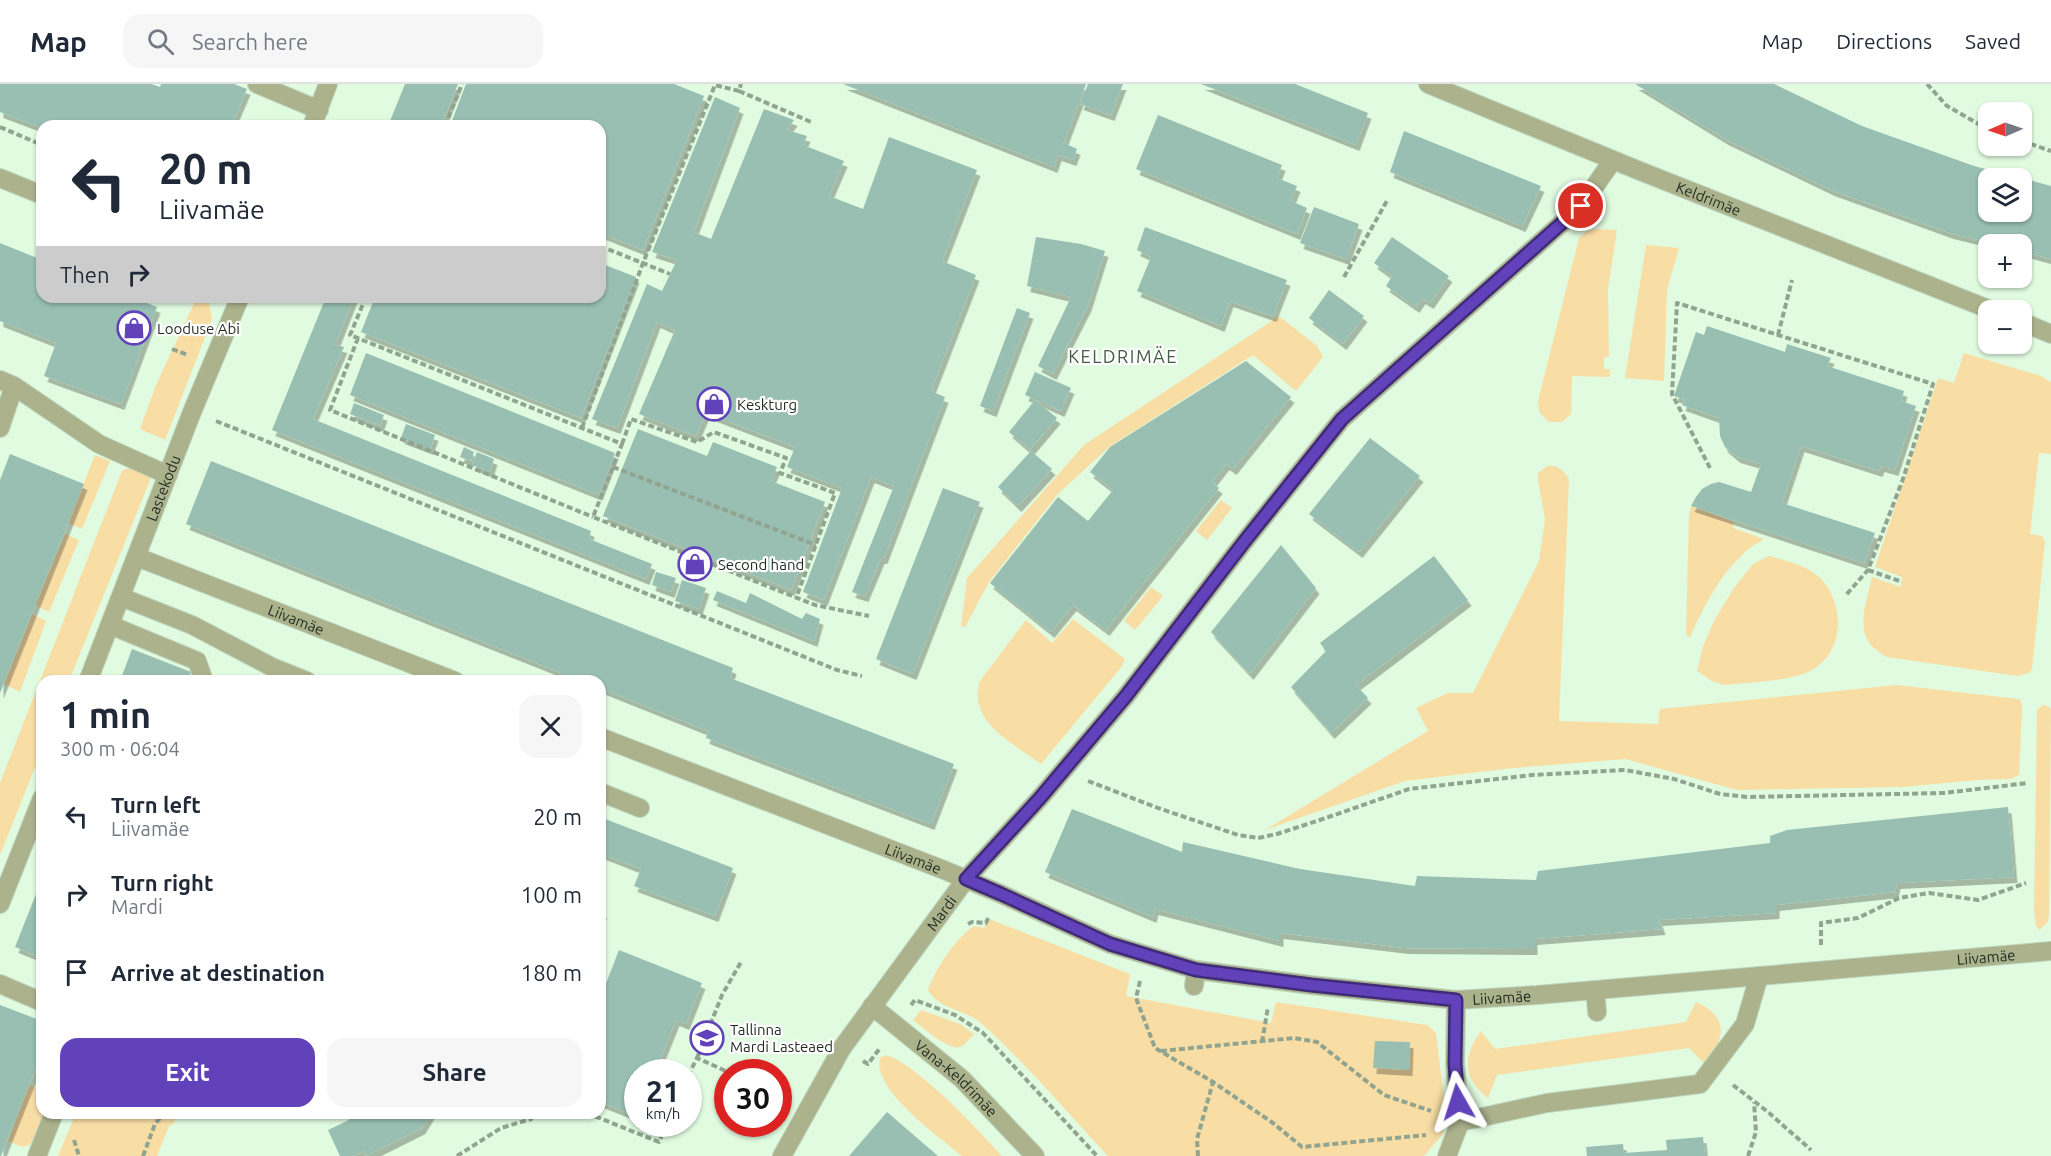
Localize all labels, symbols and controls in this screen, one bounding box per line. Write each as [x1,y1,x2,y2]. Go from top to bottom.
search box [123,14,543,68]
icon: search [144,25,177,58]
text: Map [30,26,87,57]
text: Search here [192,29,308,54]
text: Map [1762,29,1803,53]
text: Directions [1836,29,1932,53]
text: Saved [1965,29,2021,53]
north arrow [1978,102,2032,156]
map controls [1978,102,2032,354]
icon: left [60,144,138,222]
text: 20 m [159,145,253,192]
button: layers [1978,168,2032,222]
street label: Keldrimäe [1674,178,1744,219]
pin [1555,180,1606,231]
icon: arrive [1564,189,1597,222]
text: Liivamäe [159,194,265,224]
button: + [1978,234,2032,288]
icon: right [122,258,155,291]
text: Then [60,262,110,287]
button: − [1978,300,2032,354]
shop icon: Looduse Abi [116,310,152,346]
place label: Looduse Abi [157,320,240,337]
district label: KELDRIMÄE [1068,346,1178,366]
shop icon: Keskturg [696,386,732,422]
place label: Keskturg [737,396,797,413]
street label: Lastekodu [142,452,183,523]
shop icon: Second hand [677,546,713,582]
place label: Second hand [718,556,804,573]
street label: Liivamäe [266,601,327,638]
text: 1 min [60,694,151,735]
button: close [519,695,582,758]
text: 300 m · 06:04 [60,737,180,760]
text: Turn left [111,792,201,817]
icon: left [60,800,93,833]
text: 20 m [533,804,582,829]
text: Liivamäe [111,817,189,840]
street label: Liivamäe [883,840,944,877]
text: Turn right [111,870,213,895]
icon: right [60,878,93,911]
text: 100 m [521,882,582,907]
street label: Mardi [923,892,959,934]
text: Mardi [111,895,163,918]
street label: Liivamäe [1956,946,2016,968]
icon: arrive [60,956,93,989]
text: Arrive at destination [111,960,325,985]
text: 180 m [521,960,582,985]
street label: Liivamäe [1472,987,1532,1007]
school or university icon: Tallinna Mardi Lasteaed [689,1020,725,1056]
place label: Tallinna Mardi Lasteaed [730,1021,833,1055]
street label: Vana-Keldrimäe [912,1036,1001,1120]
button: Exit [60,1038,315,1107]
button: Share [327,1038,582,1107]
speed limit sign: 30 [714,1059,792,1137]
position arrow [1426,1070,1490,1134]
text: 21 [646,1074,680,1108]
text: km/h [646,1105,680,1122]

